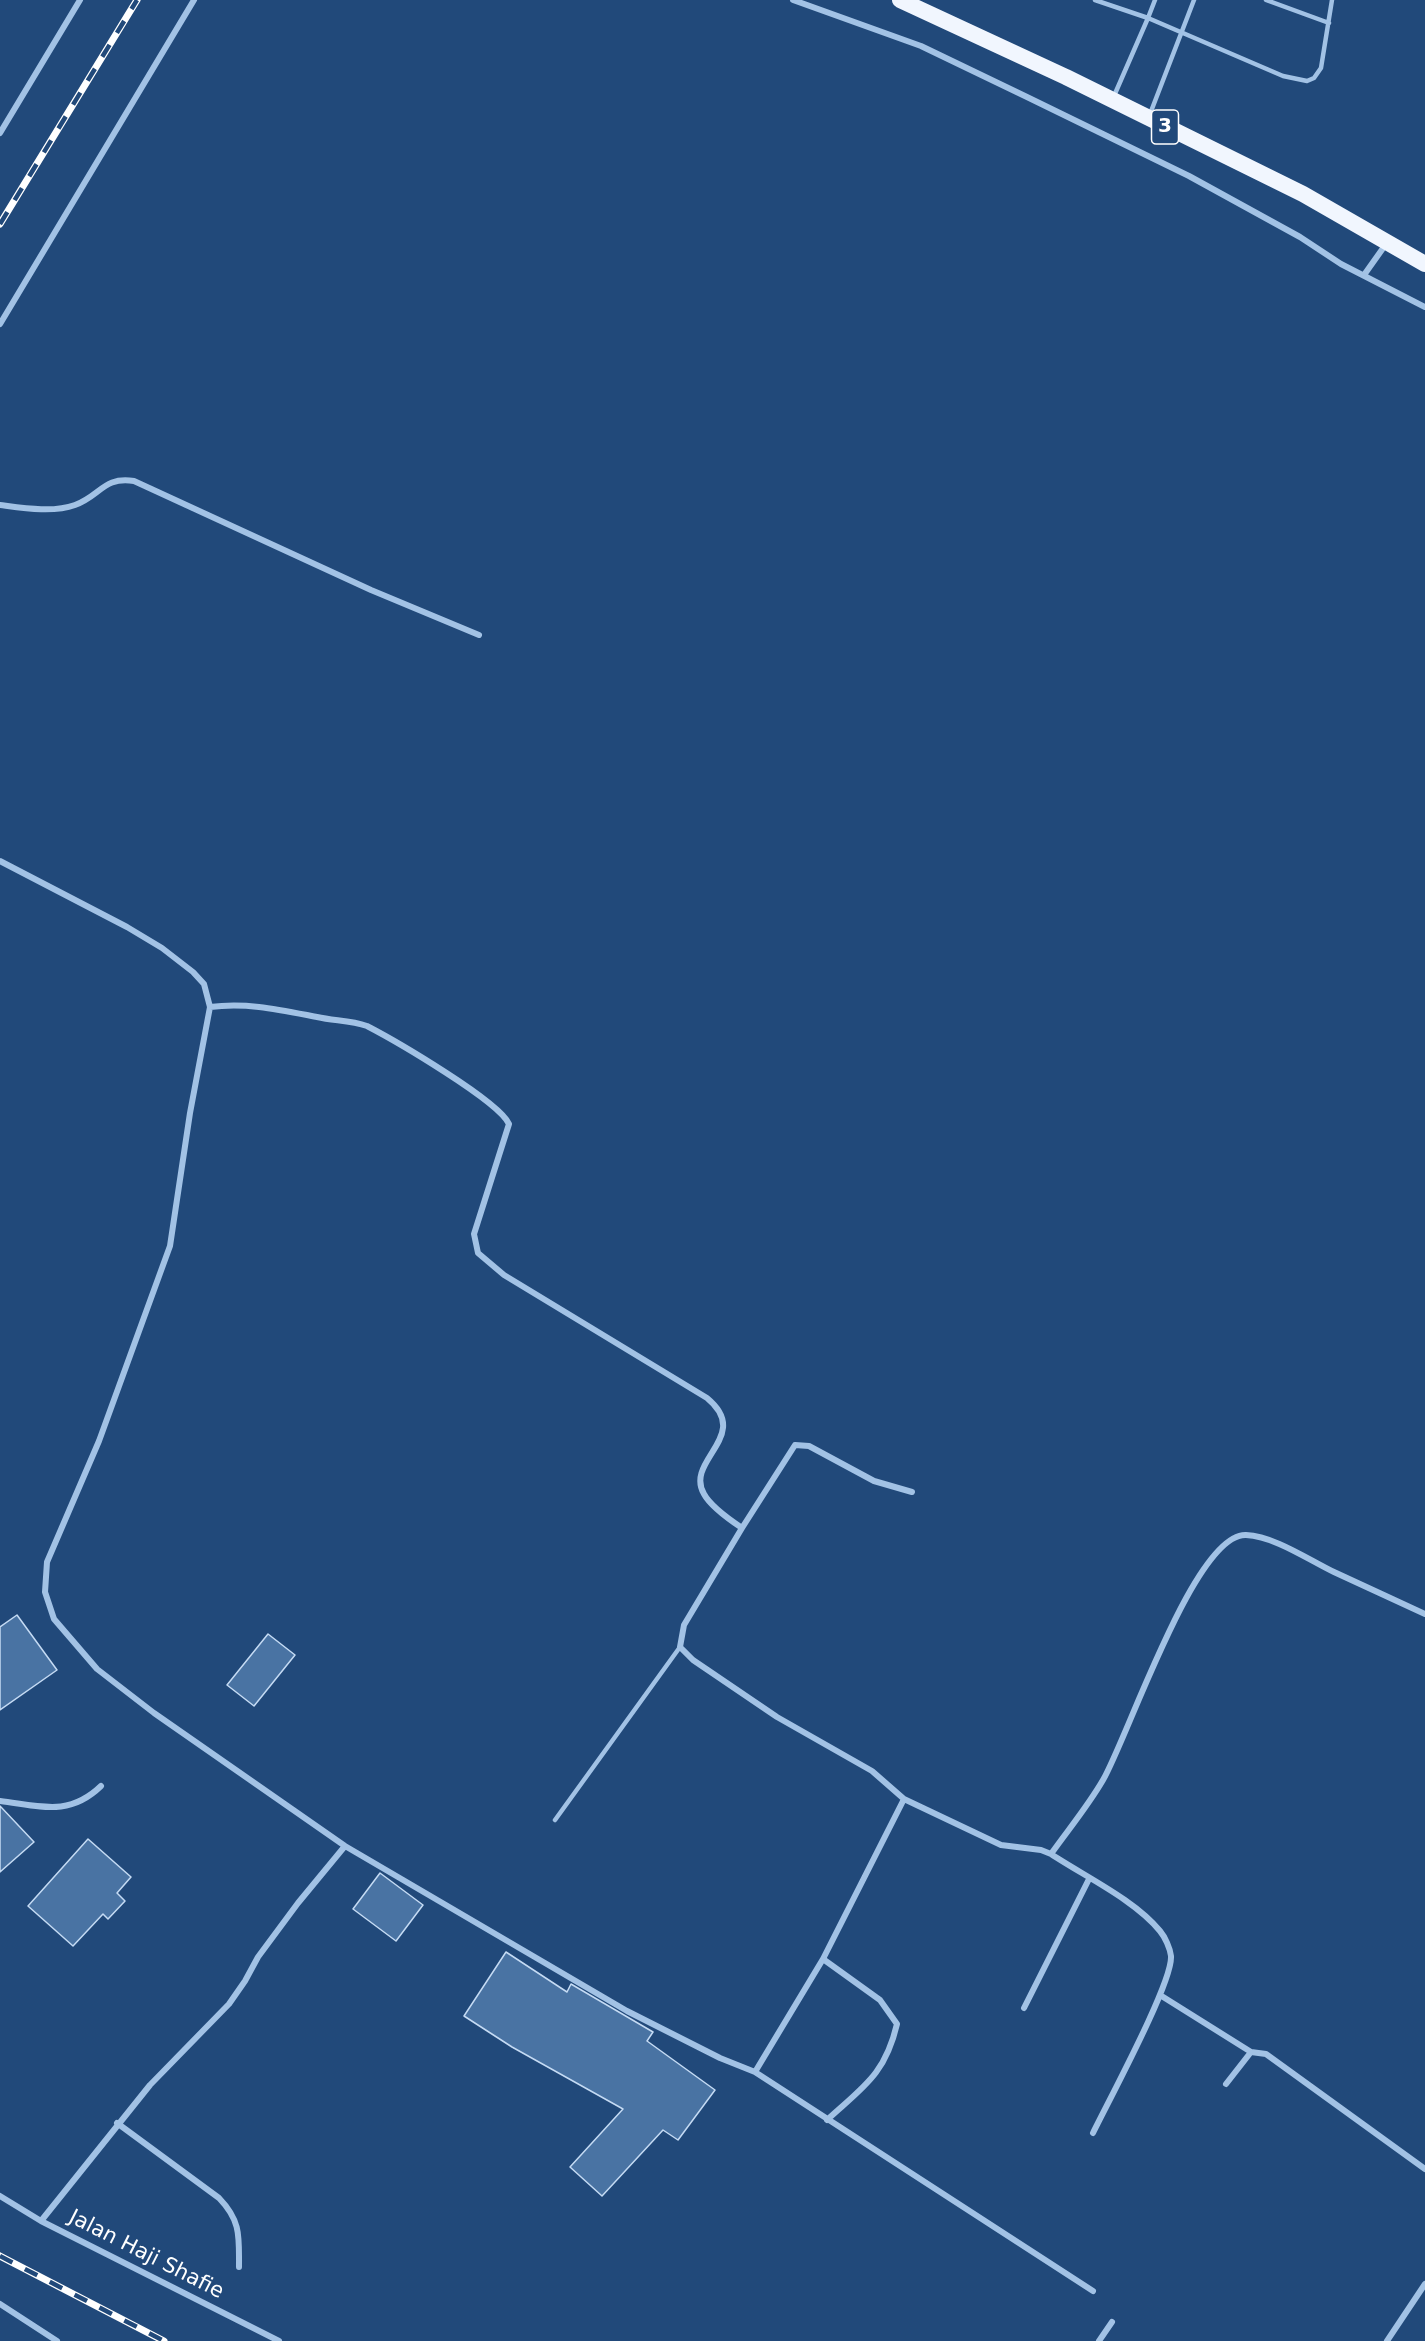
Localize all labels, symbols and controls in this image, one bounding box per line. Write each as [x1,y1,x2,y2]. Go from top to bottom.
road number: 3 [1152,110,1178,144]
street label: Jalan Haji Shafie [64,2205,228,2305]

